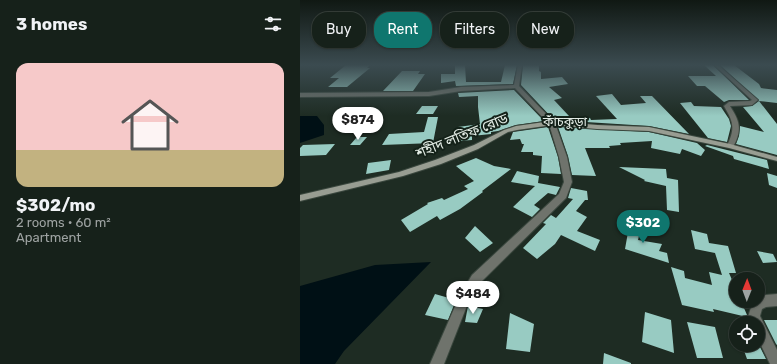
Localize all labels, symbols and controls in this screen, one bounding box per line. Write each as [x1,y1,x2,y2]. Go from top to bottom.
chip: Buy [312,12,366,48]
chip: Rent [374,12,432,48]
chip: Filters [440,12,509,48]
chip: New [517,12,574,48]
icon: filters [262,13,284,35]
text: 3 homes [16,14,87,34]
icon: home [114,89,186,161]
pin: $874 [334,107,382,141]
street label: শহীদ লতিফ রোড [412,109,512,163]
text: $874 [341,112,375,127]
district label: কাঁচকুড়া [542,114,588,130]
text: $302/mo [16,195,96,215]
pin: $302 [619,210,667,244]
text: 2 rooms · 60 m² [16,215,111,230]
text: $302 [626,215,660,230]
text: Apartment [16,230,81,245]
north arrow [729,272,765,308]
map controls [729,272,765,352]
pin: $484 [449,281,497,315]
text: $484 [455,286,491,301]
button: locate [729,316,765,352]

